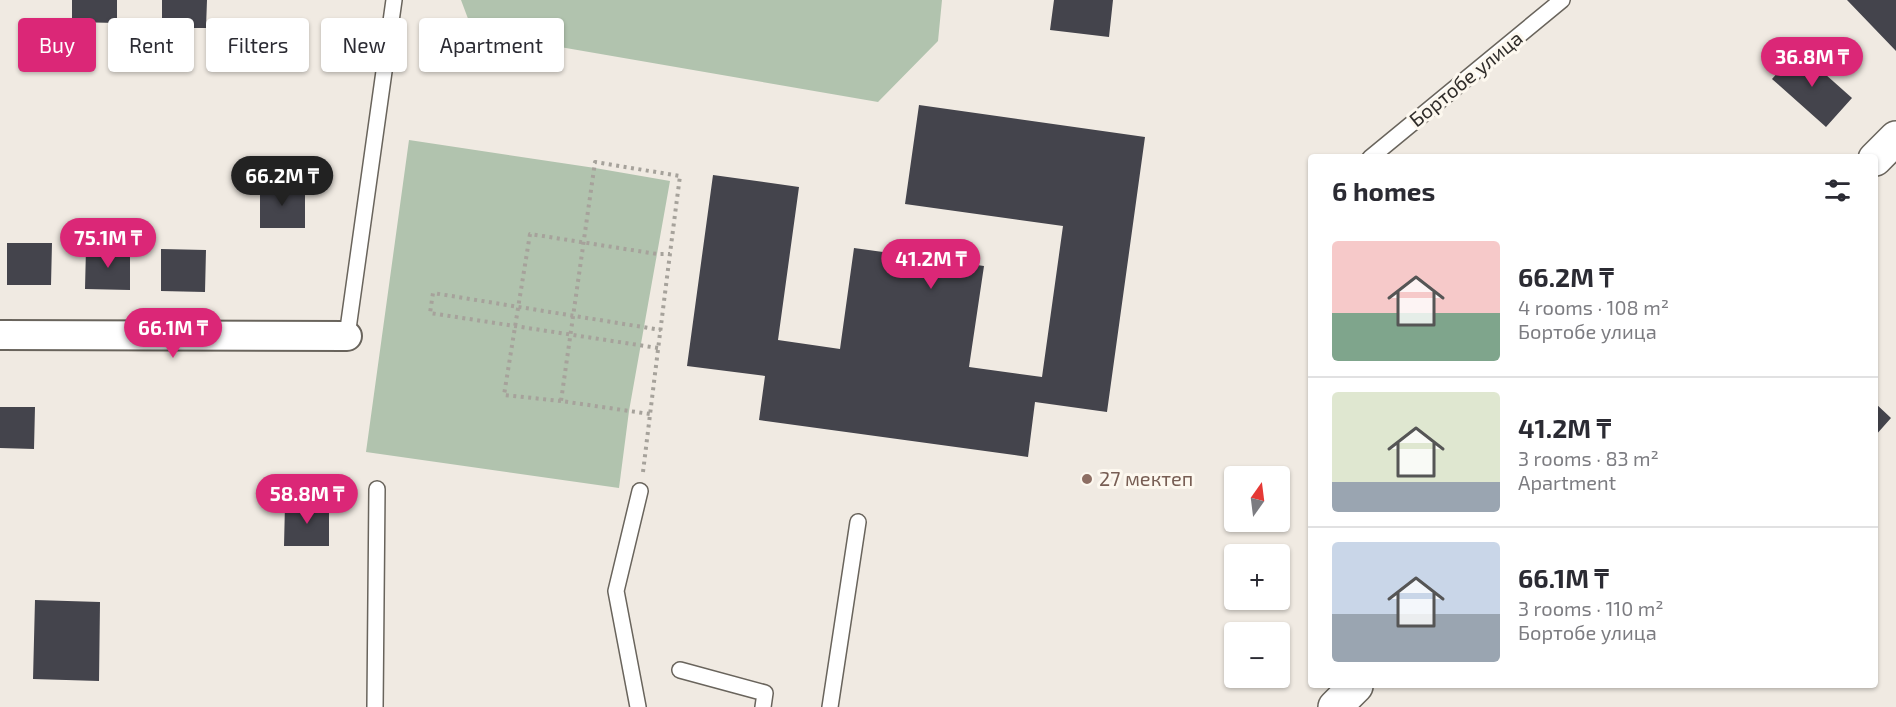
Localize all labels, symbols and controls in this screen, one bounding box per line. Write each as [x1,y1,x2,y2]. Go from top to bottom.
chip: Buy [18,18,96,72]
chip: Rent [108,18,194,72]
chip: Filters [206,18,309,72]
chip: New [321,18,407,72]
chip: Apartment [419,18,564,72]
street label: Бортобе улица [1404,25,1527,132]
pin: 36.8M ₸ [1757,37,1867,88]
text: 36.8M ₸ [1775,44,1849,68]
pin: 66.2M ₸ [227,156,337,207]
text: 66.2M ₸ [245,163,319,187]
icon: filters [1821,174,1854,207]
text: 6 homes [1332,175,1435,206]
pin: 75.1M ₸ [53,218,163,269]
text: 75.1M ₸ [74,225,142,249]
pin: 41.2M ₸ [876,239,986,290]
text: 41.2M ₸ [895,246,967,270]
text: 66.2M ₸ [1518,261,1614,292]
icon: home [1380,265,1452,337]
text: 4 rooms · 108 m² [1518,295,1669,319]
pin: 66.1M ₸ [118,308,228,359]
text: 66.1M ₸ [138,315,208,339]
text: Бортобе улица [1518,319,1657,343]
text: 41.2M ₸ [1518,412,1611,443]
icon: home [1380,416,1452,488]
text: 3 rooms · 83 m² [1518,446,1659,470]
place label: 27 мектеп [1099,466,1193,490]
north arrow [1224,466,1290,532]
map controls [1224,466,1290,688]
text: Apartment [1518,470,1616,494]
marker: 27 мектеп [1080,472,1094,486]
pin: 58.8M ₸ [252,474,362,525]
text: 58.8M ₸ [270,481,344,505]
button: + [1224,544,1290,610]
text: 66.1M ₸ [1518,562,1609,593]
icon: home [1380,566,1452,638]
text: 3 rooms · 110 m² [1518,596,1664,620]
text: Бортобе улица [1518,620,1657,644]
button: − [1224,622,1290,688]

